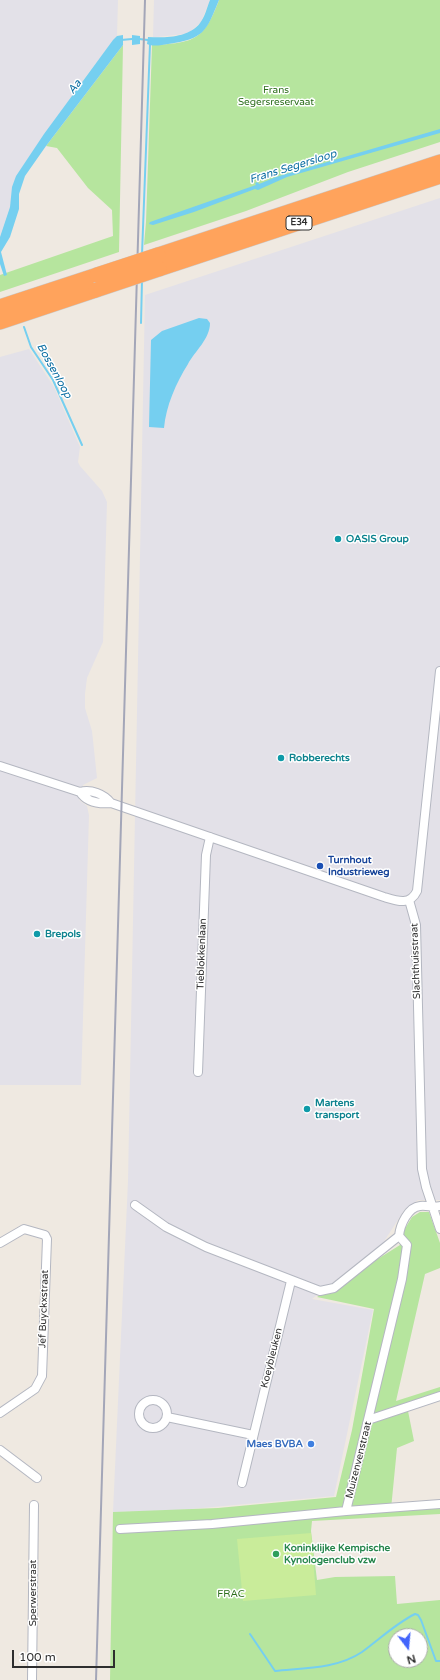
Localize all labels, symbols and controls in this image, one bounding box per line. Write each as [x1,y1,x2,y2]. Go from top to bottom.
water label: Aa [65,77,85,97]
park label: Frans Segersreservaat [238,84,314,108]
water label: Frans Segersloop [248,147,338,187]
road number: E34 [286,216,312,230]
water label: Bossenloop [33,341,75,401]
place label: OASIS Group [346,533,409,545]
marker: OASIS Group [333,534,343,544]
place label: Robberechts [289,752,350,764]
marker: Robberechts [276,753,286,763]
place label: Turnhout Industrieweg [328,854,390,878]
marker: Turnhout Industrieweg [315,861,325,871]
street label: Tieblokkenlaan [195,918,209,990]
street label: Slachthuisstraat [409,923,423,999]
place label: Brepols [45,928,81,940]
marker: Brepols [32,929,42,939]
place label: Martens transport [315,1097,359,1120]
marker: Martens transport [302,1104,312,1114]
street label: Jef Buyckxstraat [37,1270,51,1348]
street label: Koeybleuken [259,1327,285,1389]
street label: Muizenvenstraat [344,1420,374,1500]
place label: Maes BVBA [247,1438,303,1450]
marker: Maes BVBA [306,1439,316,1449]
place label: Koninklijke Kempische Kynologenclub vzw [284,1542,390,1566]
marker: Koninklijke Kempische Kynologenclub vzw [271,1549,281,1559]
street label: Sperwerstraat [27,1560,39,1626]
park label: FRAC [217,1588,245,1600]
north arrow [388,1628,428,1668]
scale bar [14,1642,117,1668]
text: 100 m [19,1650,56,1664]
text: N [405,1652,417,1667]

